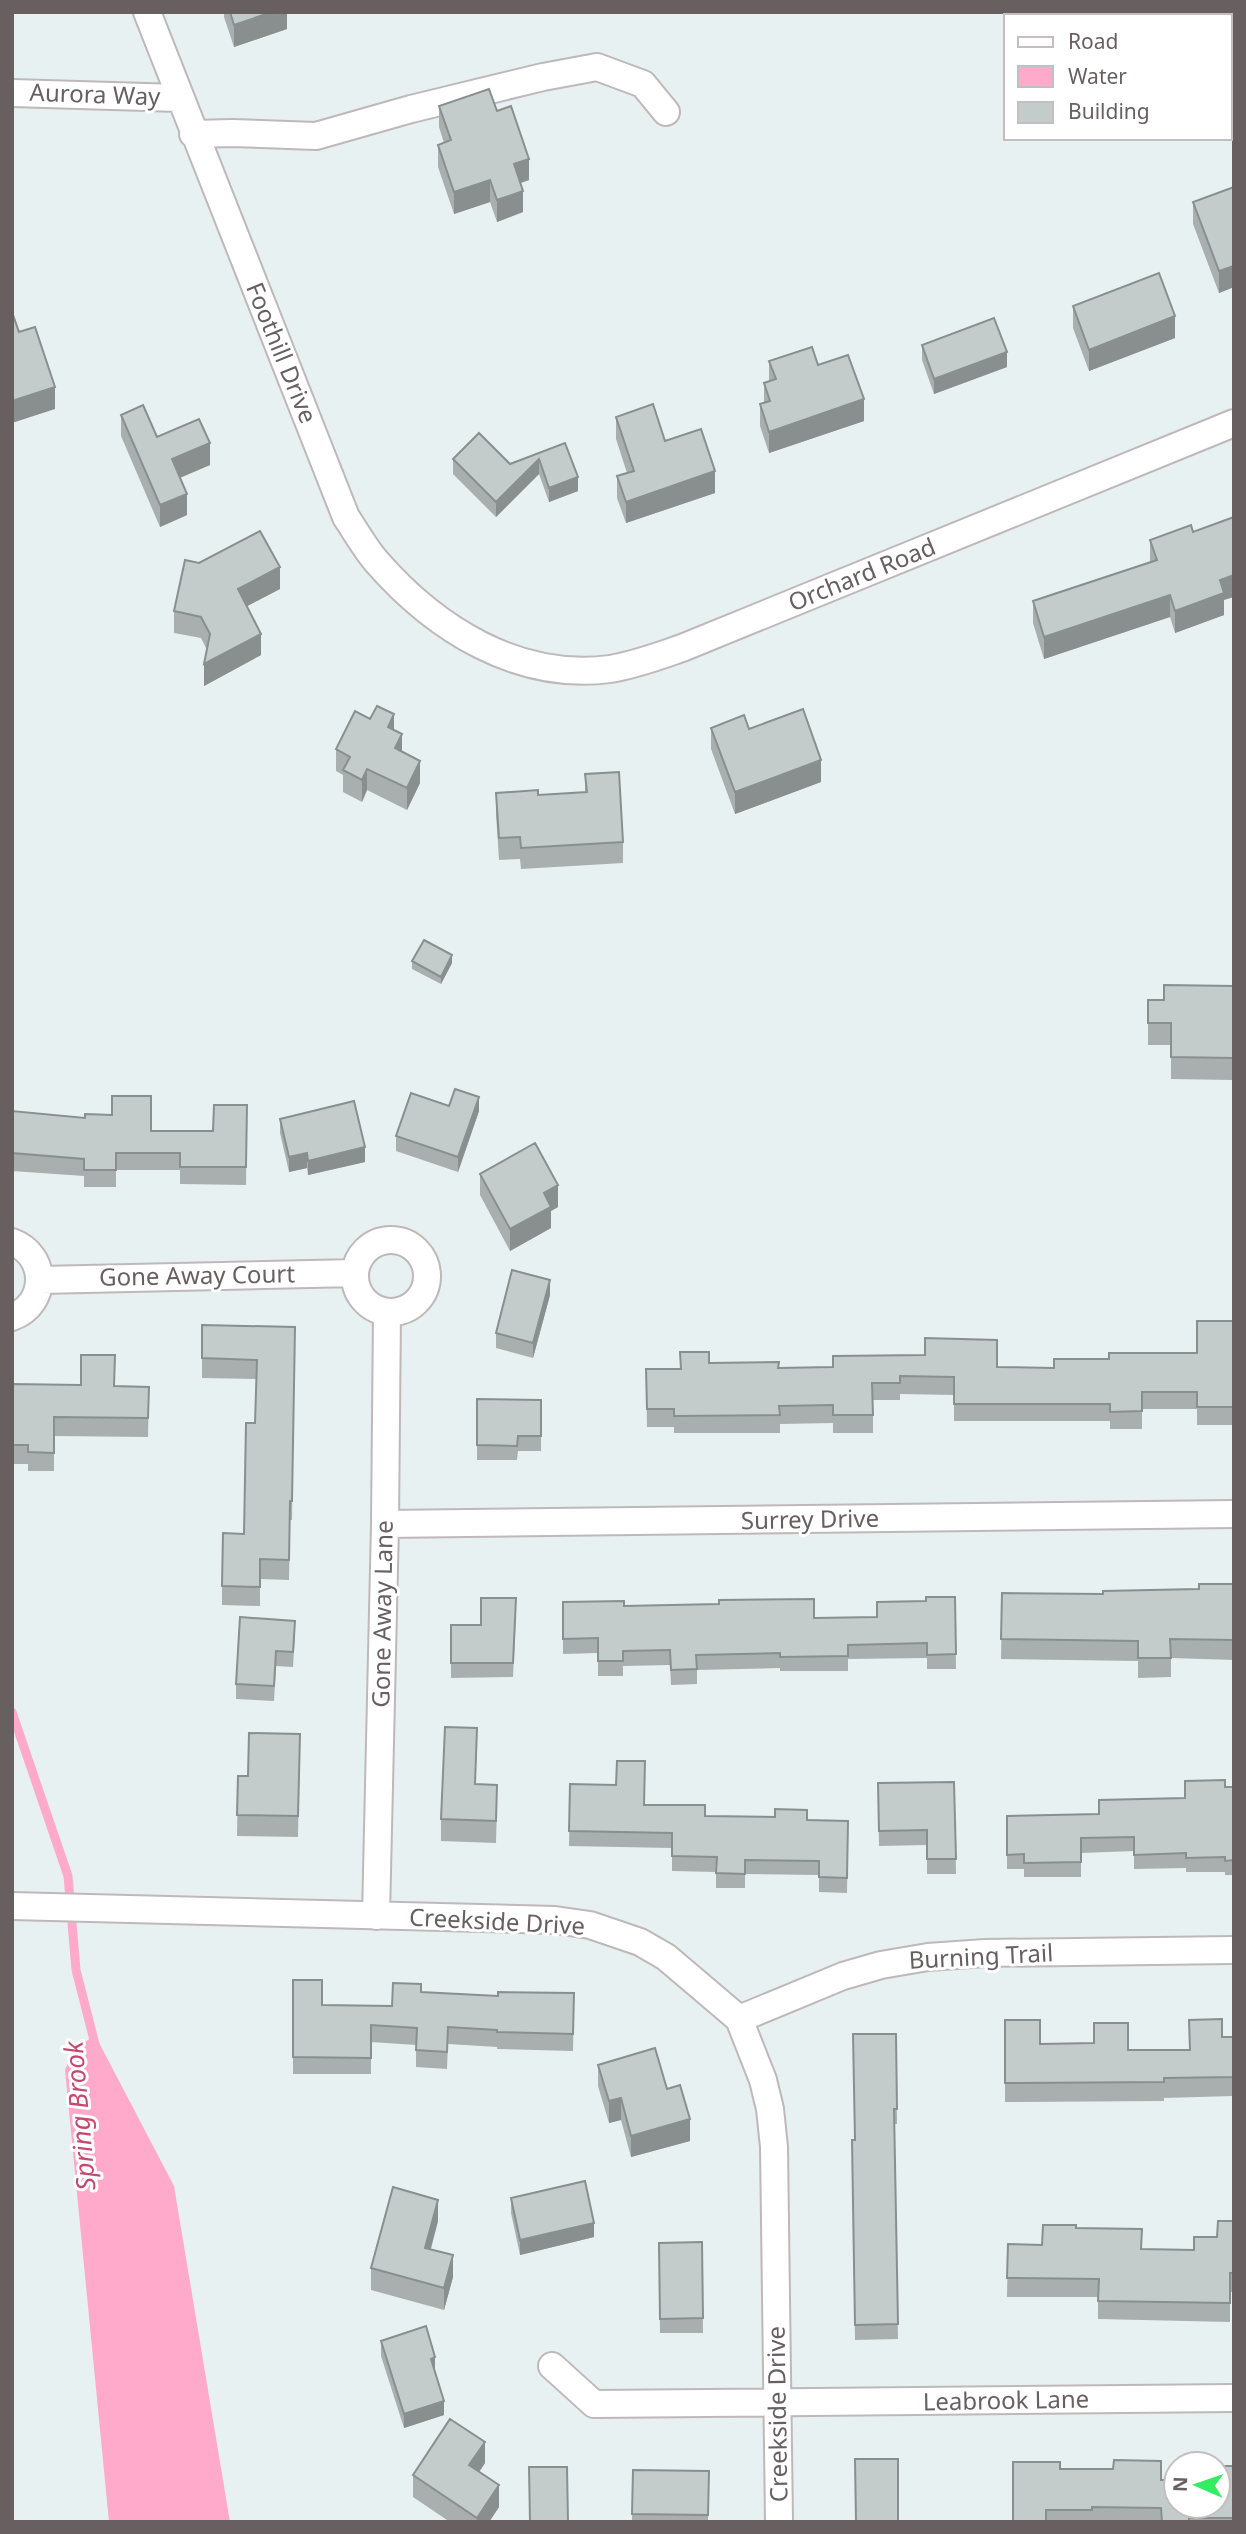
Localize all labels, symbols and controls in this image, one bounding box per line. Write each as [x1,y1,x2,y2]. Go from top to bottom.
legend [1004,14,1232,140]
text: Road [1068,27,1118,55]
text: Water [1068,62,1127,90]
street label: Aurora Way [29,75,162,112]
text: Building [1068,97,1150,125]
street label: Foothill Drive [239,277,326,428]
street label: Orchard Road [783,529,940,618]
street label: Gone Away Court [99,1256,296,1293]
street label: Surrey Drive [741,1501,879,1536]
street label: Gone Away Lane [363,1520,400,1708]
street label: Creekside Drive [408,1899,586,1942]
street label: Burning Trail [908,1935,1054,1976]
water label: Spring Brook [54,2039,103,2192]
street label: Creekside Drive [758,2326,795,2502]
street label: Leabrook Lane [923,2382,1089,2417]
north arrow [1162,2450,1232,2520]
text: N [1167,2476,1193,2493]

